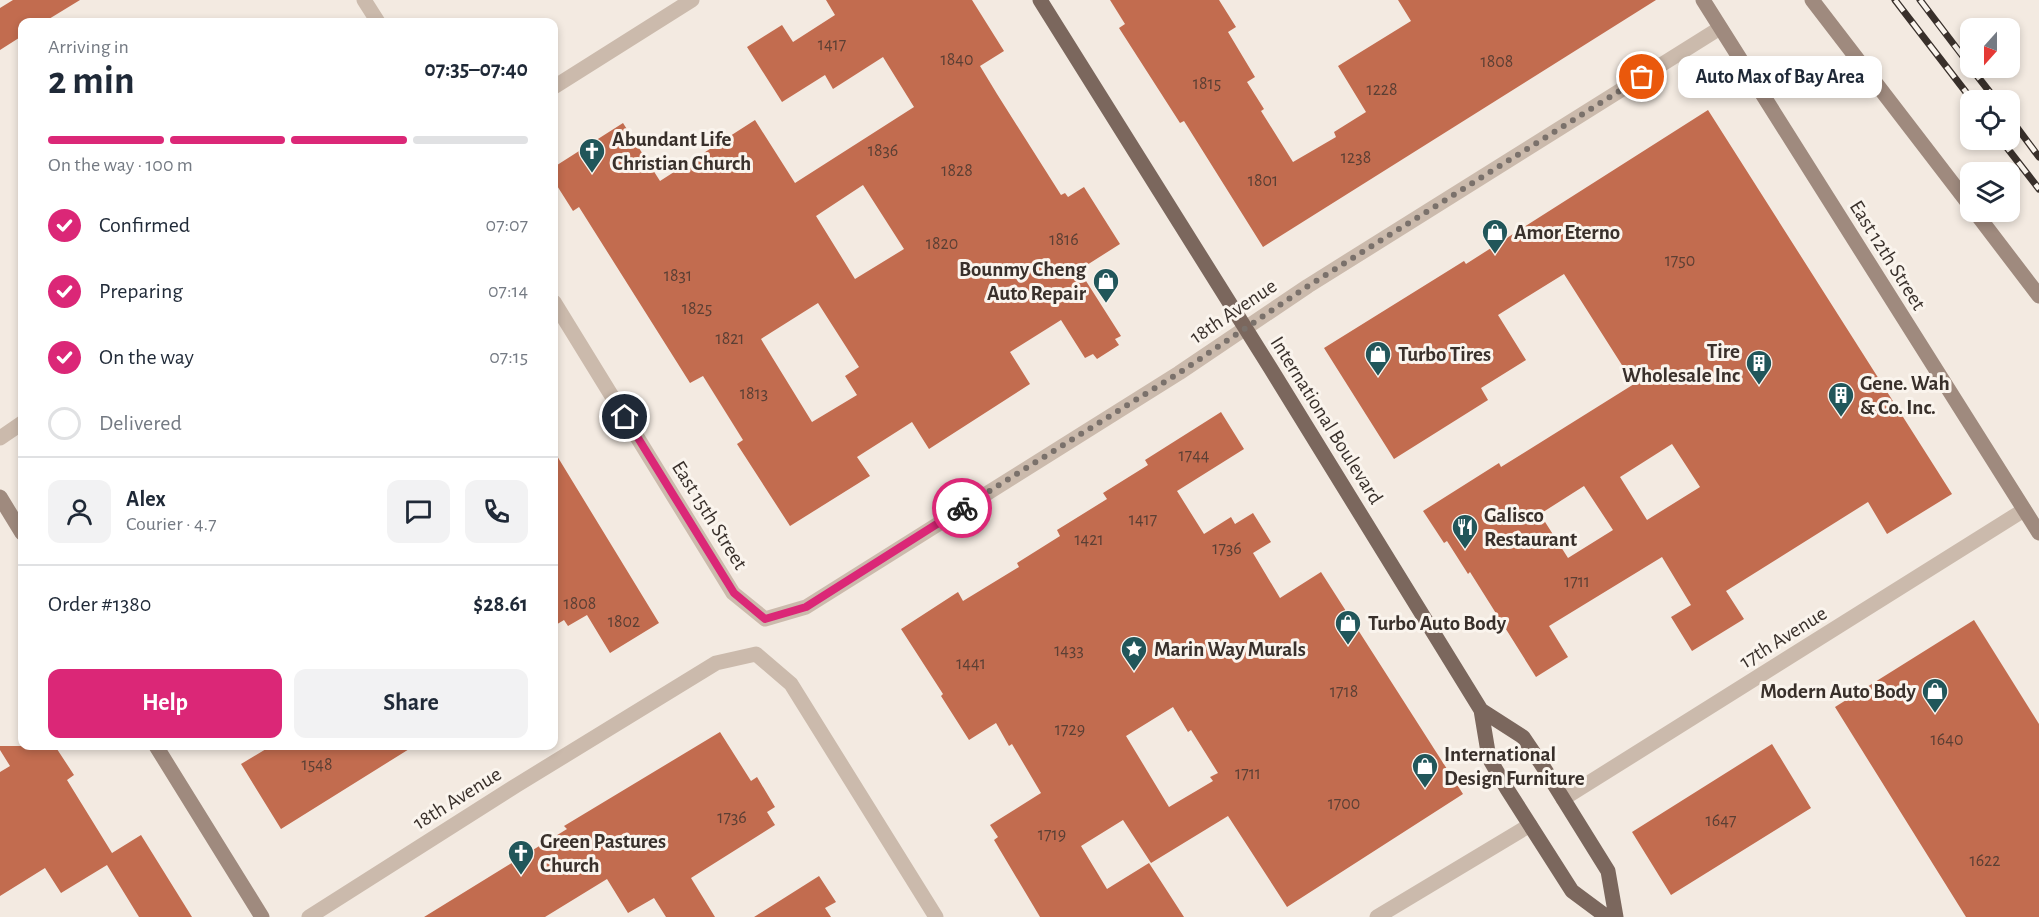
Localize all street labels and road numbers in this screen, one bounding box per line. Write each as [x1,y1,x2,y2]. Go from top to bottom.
street label: East 12th Street [1846,197,1930,314]
street label: 18th Avenue [1186,275,1280,348]
street label: International Boulevard [1266,333,1387,508]
street label: East 15th Street [668,457,751,574]
street label: 17th Avenue [1736,602,1831,672]
street label: 18th Avenue [410,763,505,834]

